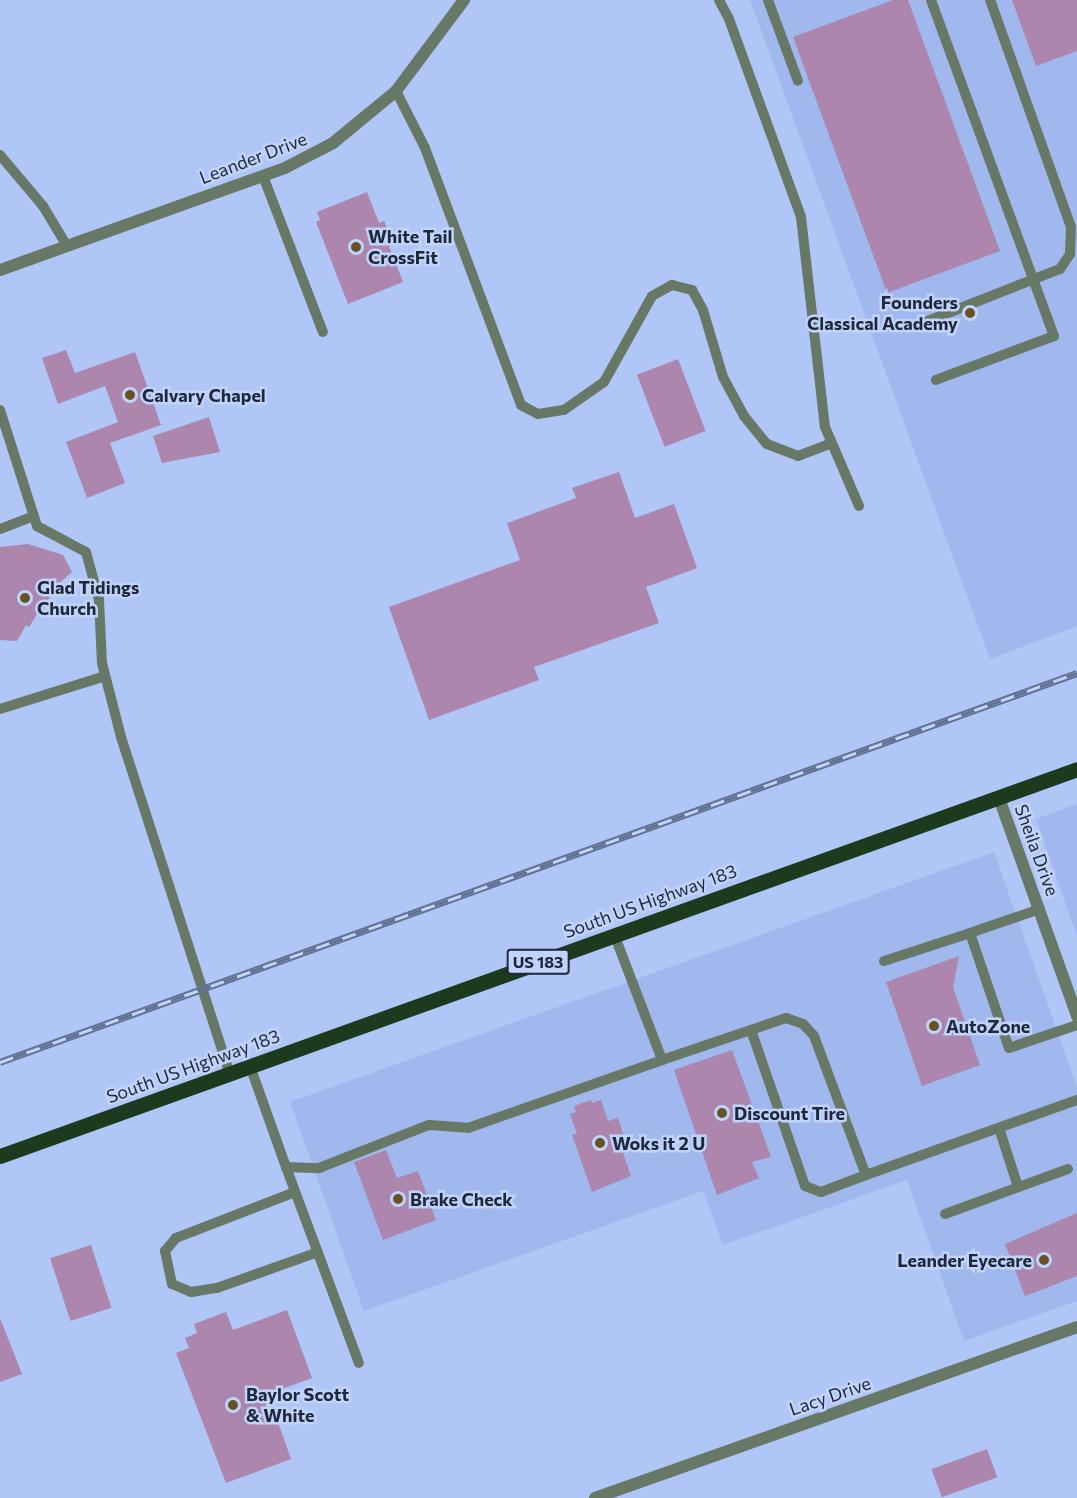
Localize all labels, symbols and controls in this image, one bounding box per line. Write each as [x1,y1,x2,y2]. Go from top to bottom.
street label: Leander Drive [196,128,310,188]
place label: White Tail CrossFit [368,226,453,268]
marker: White Tail CrossFit [349,240,363,254]
place label: Founders Classical Academy [807,292,958,334]
marker: Founders Classical Academy [963,306,977,320]
place label: Calvary Chapel [142,384,266,406]
marker: Calvary Chapel [123,388,137,402]
place label: Glad Tidings Church [37,577,139,620]
marker: Glad Tidings Church [18,591,32,605]
street label: Sheila Drive [1010,801,1064,899]
street label: South US Highway 183 [560,860,740,942]
road number: US 183 [506,949,570,975]
place label: AutoZone [946,1015,1030,1037]
marker: AutoZone [927,1019,941,1033]
street label: South US Highway 183 [103,1025,283,1107]
place label: Discount Tire [734,1102,845,1124]
marker: Discount Tire [715,1106,729,1120]
place label: Woks it 2 U [612,1132,705,1154]
marker: Woks it 2 U [593,1136,607,1150]
place label: Brake Check [410,1188,513,1210]
marker: Brake Check [391,1192,405,1206]
place label: Leander Eyecare [897,1249,1032,1271]
marker: Leander Eyecare [1037,1253,1051,1267]
street label: Lacy Drive [786,1372,874,1420]
place label: Baylor Scott & White [246,1384,349,1426]
marker: Baylor Scott & White [224,1396,242,1414]

